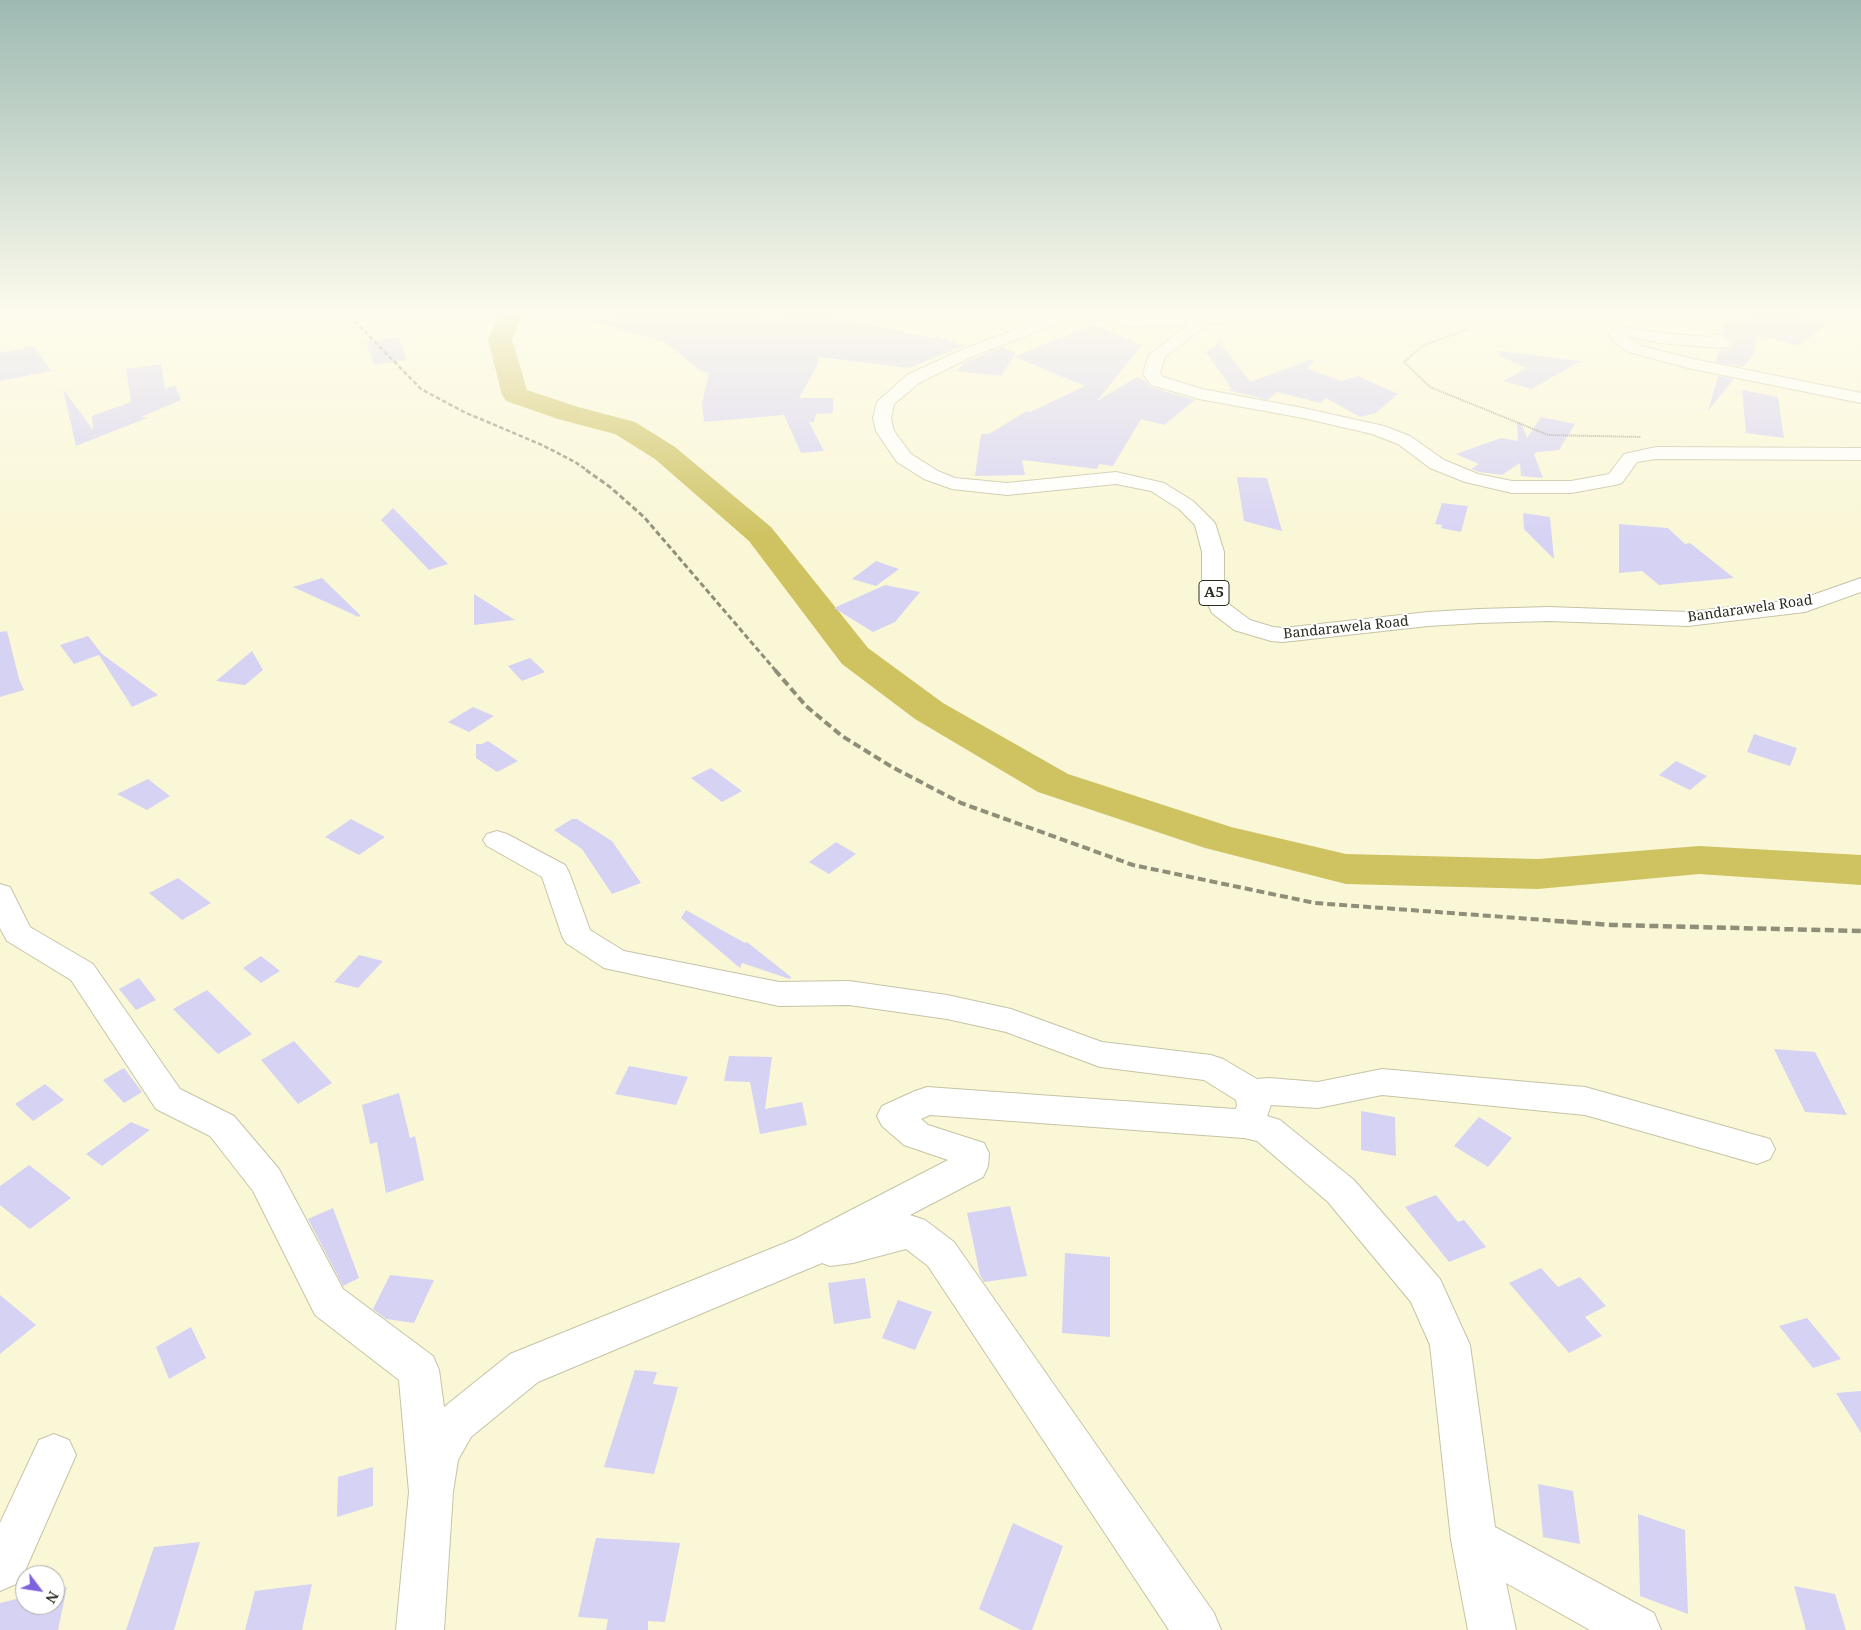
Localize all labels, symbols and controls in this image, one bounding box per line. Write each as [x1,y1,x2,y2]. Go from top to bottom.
road number: A5 [1199,580,1229,606]
street label: Bandarawela Road [1686,592,1814,626]
street label: Bandarawela Road [1283,613,1409,643]
north arrow [15,1565,65,1615]
text: N [41,1588,63,1607]

